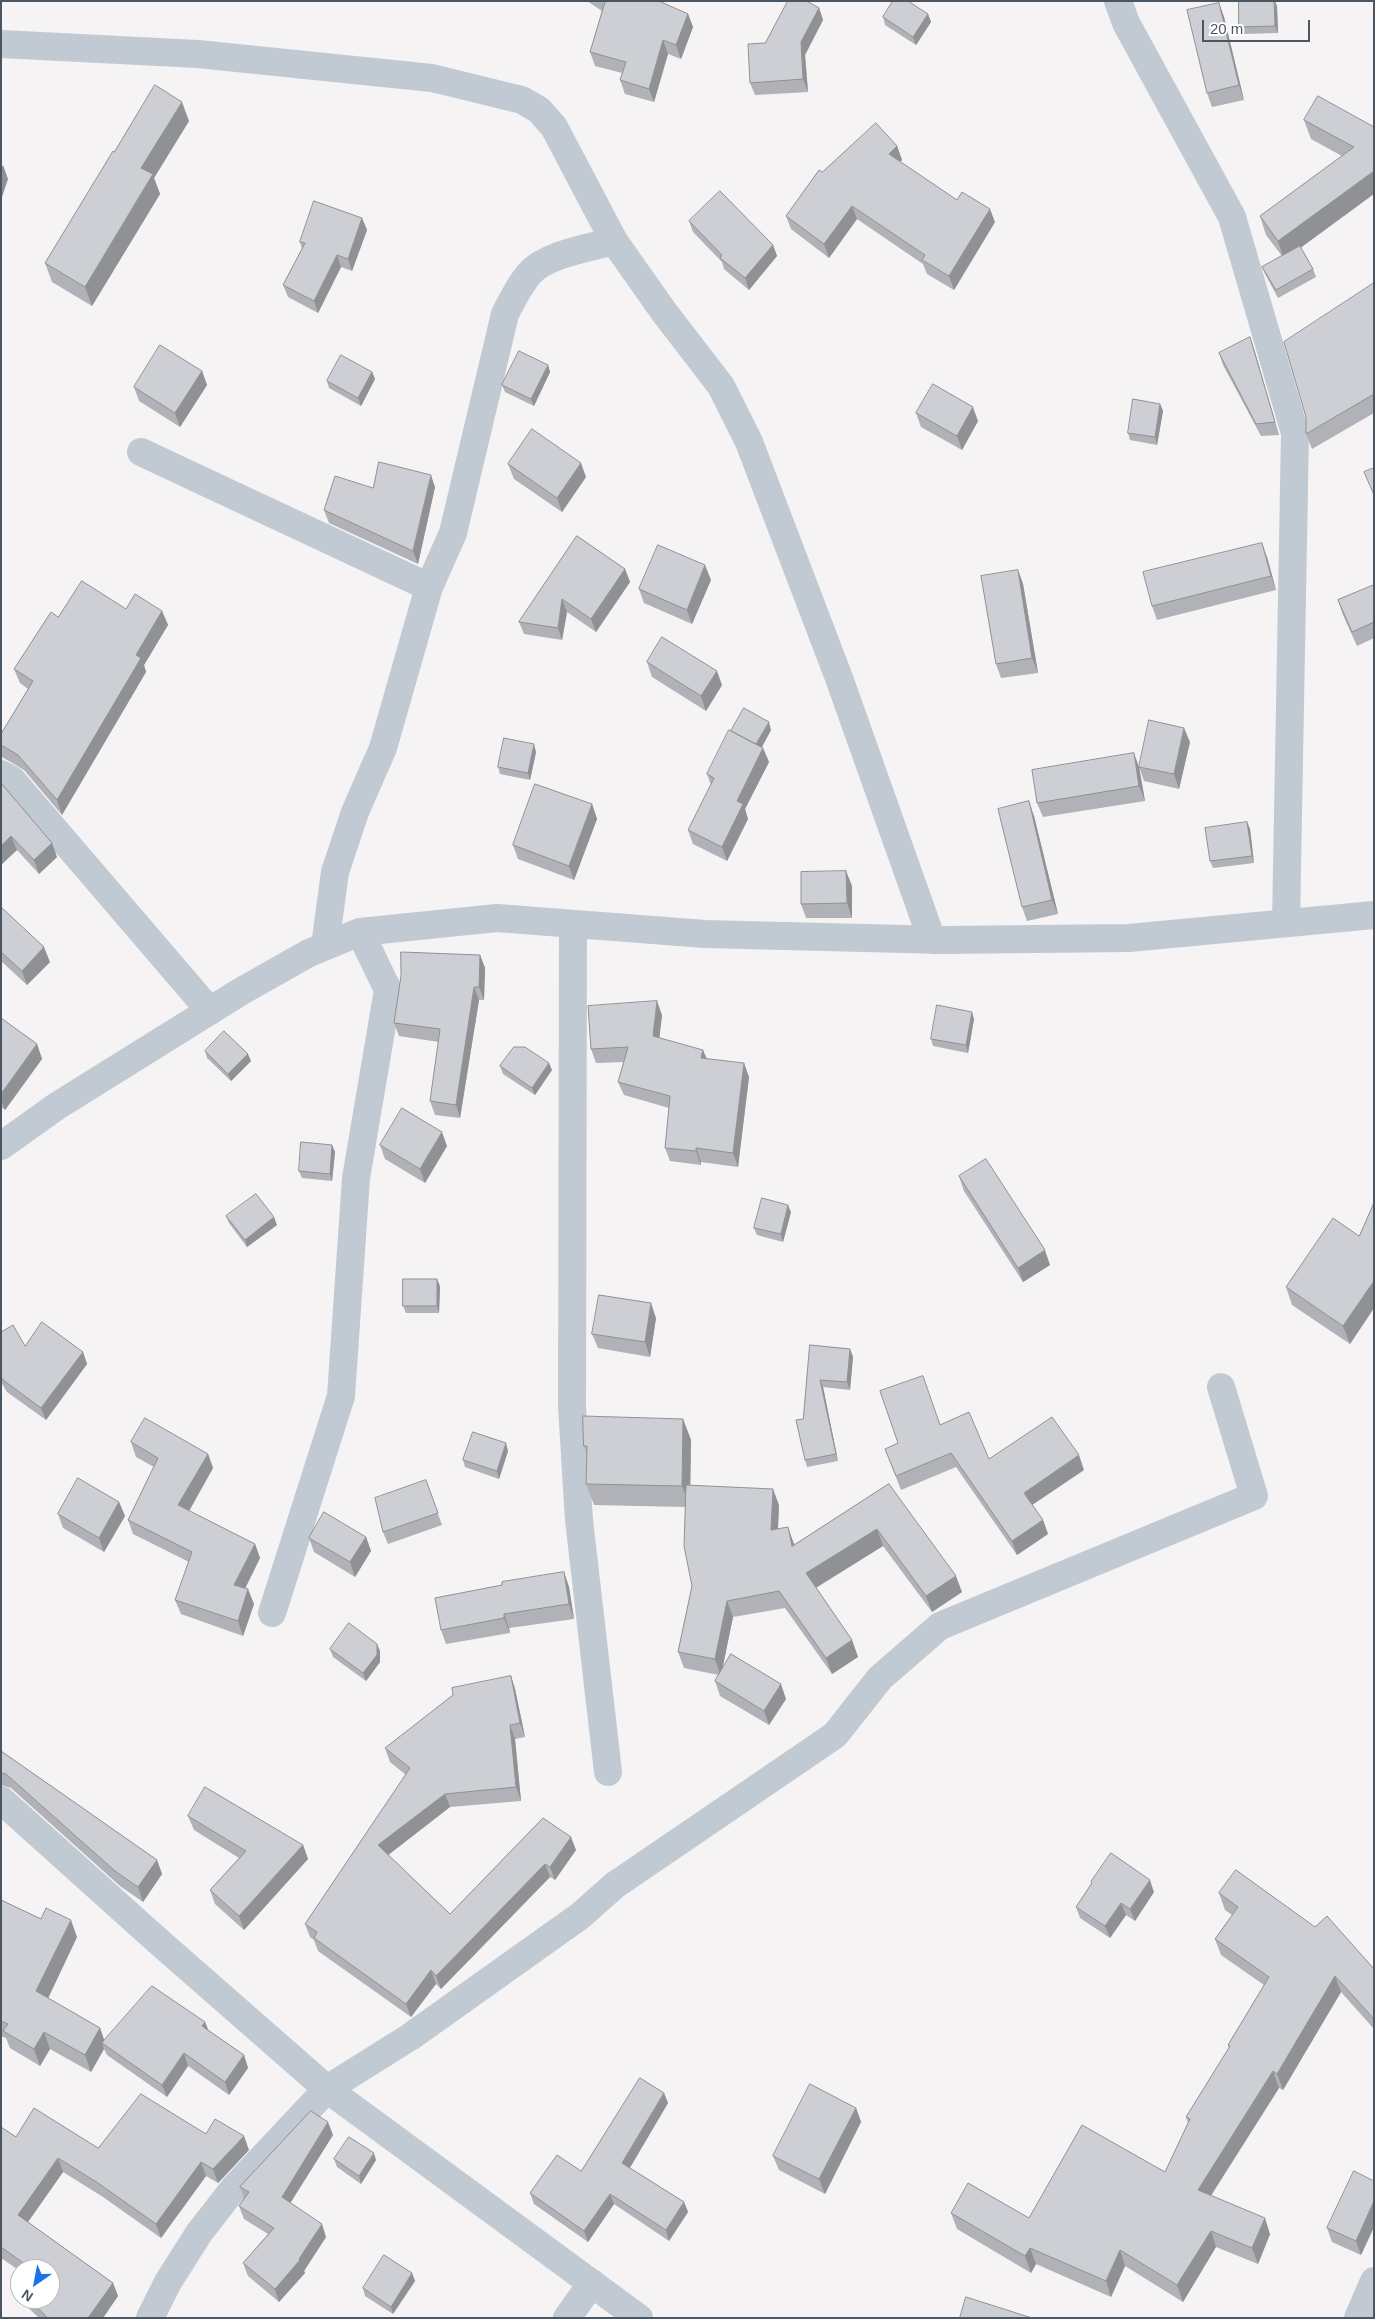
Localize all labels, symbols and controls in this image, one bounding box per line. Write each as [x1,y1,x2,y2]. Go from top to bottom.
scale bar [1205,10,1312,42]
text: 20 m [1210,20,1243,37]
north arrow [10,2259,60,2309]
text: N [19,2286,36,2305]

